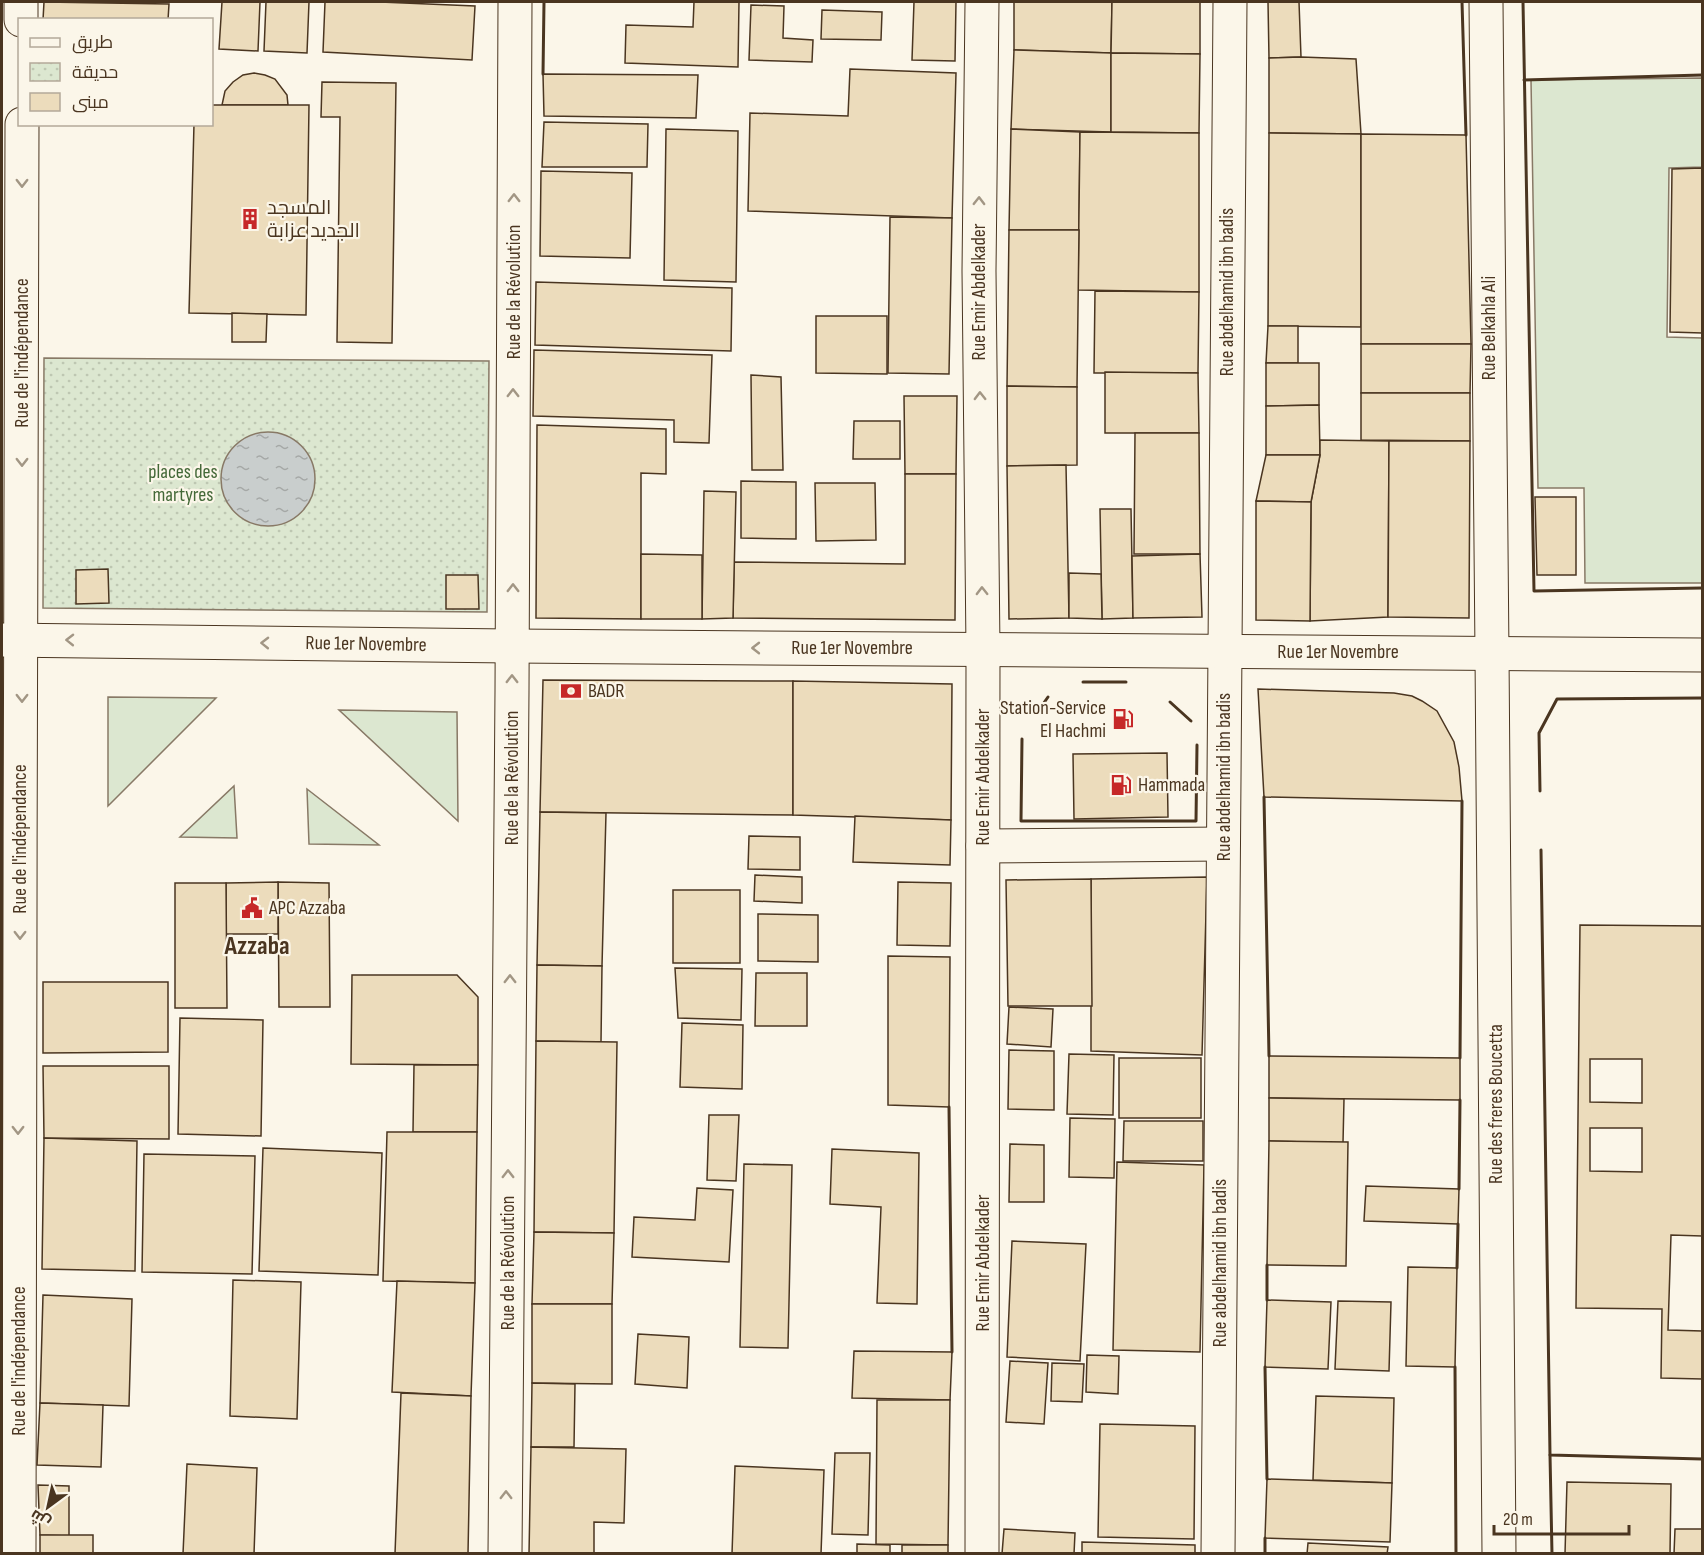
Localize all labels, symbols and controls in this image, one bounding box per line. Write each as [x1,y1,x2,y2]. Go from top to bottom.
legend [18,18,213,126]
text: طريق [72,32,113,54]
text: حديقة [72,62,118,83]
text: مبنى [72,92,109,113]
one-way arrow [16,178,28,187]
one-way arrow [508,193,520,202]
place label: المسجد الجديد عزابة [267,196,360,243]
one-way arrow [973,196,986,205]
building icon: المسجد الجديد عزابة [238,207,262,231]
street label: Rue abdelhamid ibn badis [1215,208,1239,376]
street label: Rue Emir Abdelkader [967,223,991,361]
street label: Rue de la Révolution [502,225,526,359]
street label: Rue Belkahla Ali [1477,276,1501,380]
street label: Rue de l'indépendance [10,278,34,428]
one-way arrow [507,388,519,397]
one-way arrow [974,391,986,400]
one-way arrow [16,457,28,466]
park label: places des martyres [148,460,218,507]
one-way arrow [507,583,519,592]
one-way arrow [976,586,988,595]
street label: Rue 1er Novembre [305,631,427,657]
one-way arrow [66,634,75,646]
street label: Rue 1er Novembre [791,636,913,660]
one-way arrow [261,637,270,649]
street label: Rue 1er Novembre [1277,640,1399,664]
one-way arrow [752,642,761,654]
one-way arrow [506,675,518,684]
bank icon: BADR [559,679,583,703]
place label: BADR [588,679,625,703]
street label: Rue abdelhamid ibn badis [1212,693,1236,861]
one-way arrow [15,694,28,703]
place label: Station-Service El Hachmi [1000,696,1106,743]
fuel station icon: Station-Service El Hachmi [1111,707,1135,731]
street label: Rue Emir Abdelkader [971,708,995,846]
street label: Rue de la Révolution [500,711,524,845]
street label: Rue de l'indépendance [8,764,32,914]
fuel station icon: Hammada [1109,773,1133,797]
place label: Hammada [1138,773,1205,797]
public building icon: APC Azzaba [240,896,264,920]
place label: APC Azzaba [268,896,346,920]
one-way arrow [14,931,26,940]
district label: Azzaba [223,931,290,962]
one-way arrow [504,975,516,984]
street label: Rue des freres Boucetta [1484,1024,1508,1184]
one-way arrow [12,1126,24,1135]
one-way arrow [502,1170,515,1179]
street label: Rue abdelhamid ibn badis [1208,1179,1232,1347]
street label: Rue Emir Abdelkader [971,1194,995,1332]
street label: Rue de la Révolution [496,1196,520,1330]
street label: Rue de l'indépendance [7,1286,31,1436]
north arrow [18,1477,78,1537]
one-way arrow [500,1491,512,1500]
scale bar [1494,1498,1629,1536]
text: ش [27,1505,54,1532]
text: 20 m [1503,1509,1533,1530]

